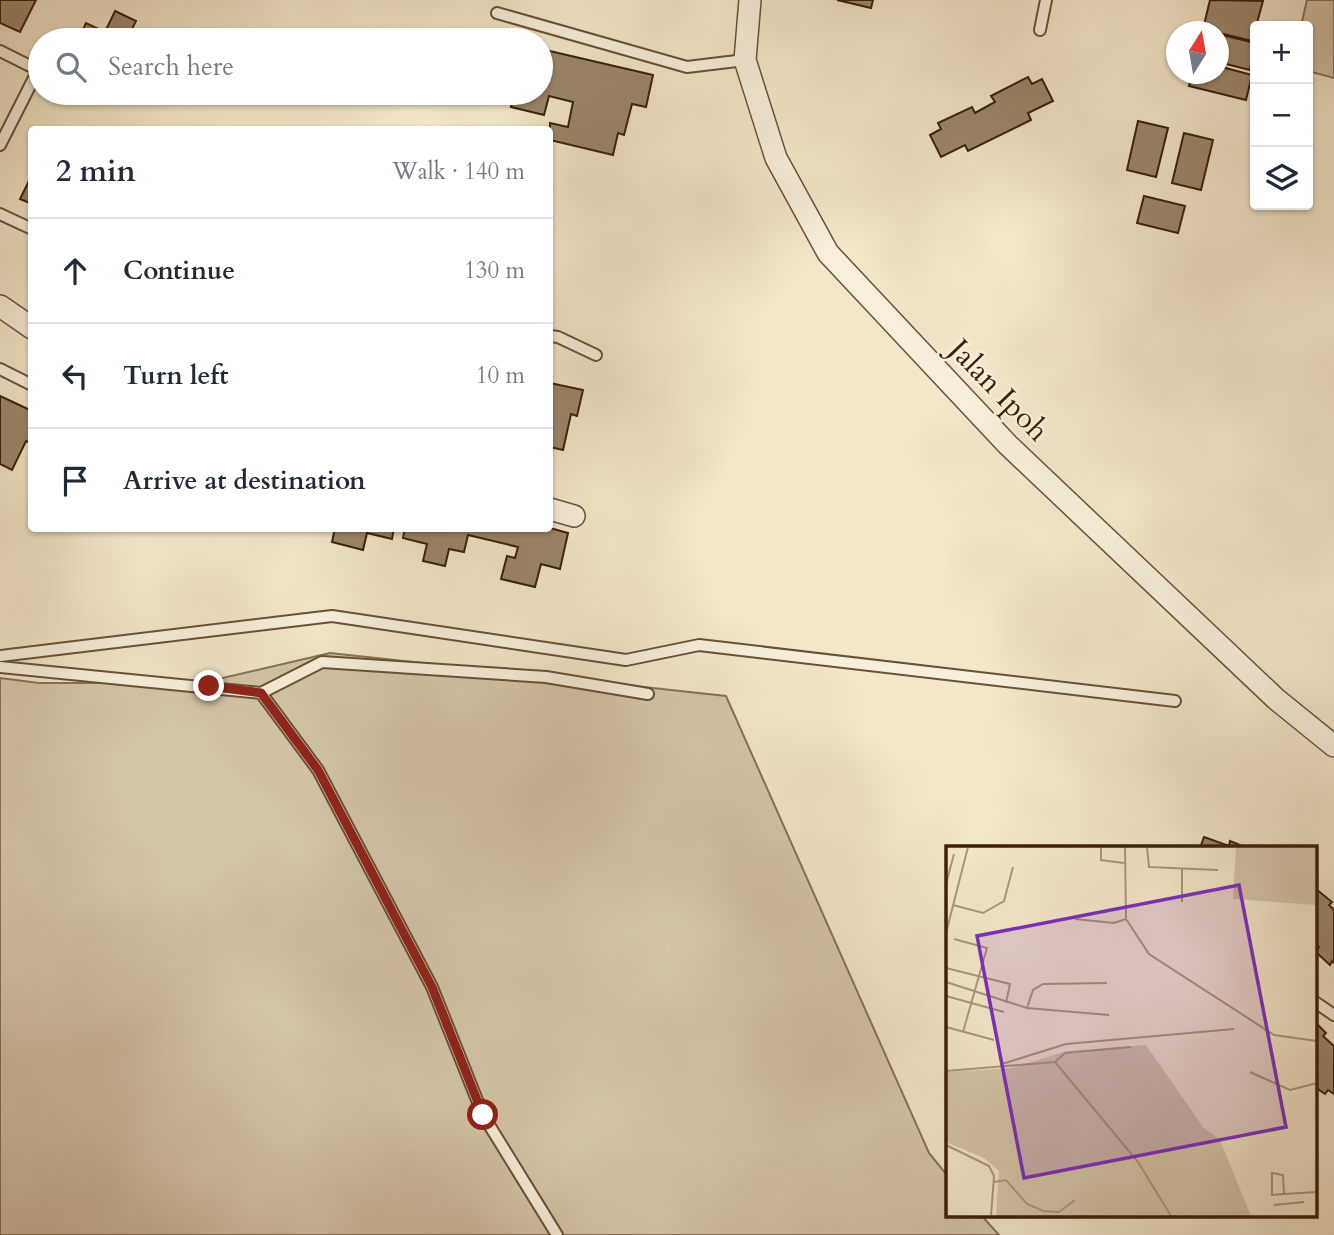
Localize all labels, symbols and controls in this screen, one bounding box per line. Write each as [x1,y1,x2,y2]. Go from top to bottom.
north arrow [1166,21,1229,84]
map controls [1250,21,1313,210]
button: + [1250,21,1313,84]
search box [28,28,553,105]
icon: search [52,48,90,86]
text: Search here [108,49,234,84]
button: − [1250,84,1313,147]
button: layers [1250,147,1313,210]
text: 2 min [56,151,136,192]
text: Walk · 140 m [392,156,525,187]
icon: ahead [56,252,94,290]
text: Continue [123,253,235,288]
text: 130 m [464,255,525,286]
street label: Jalan Ipoh [937,327,1058,451]
icon: left [56,357,94,395]
text: Turn left [123,358,228,393]
text: 10 m [476,360,525,391]
icon: arrive [56,462,94,500]
text: Arrive at destination [123,463,366,498]
route end [193,670,224,701]
inset map [946,846,1316,1218]
route start [467,1099,498,1130]

